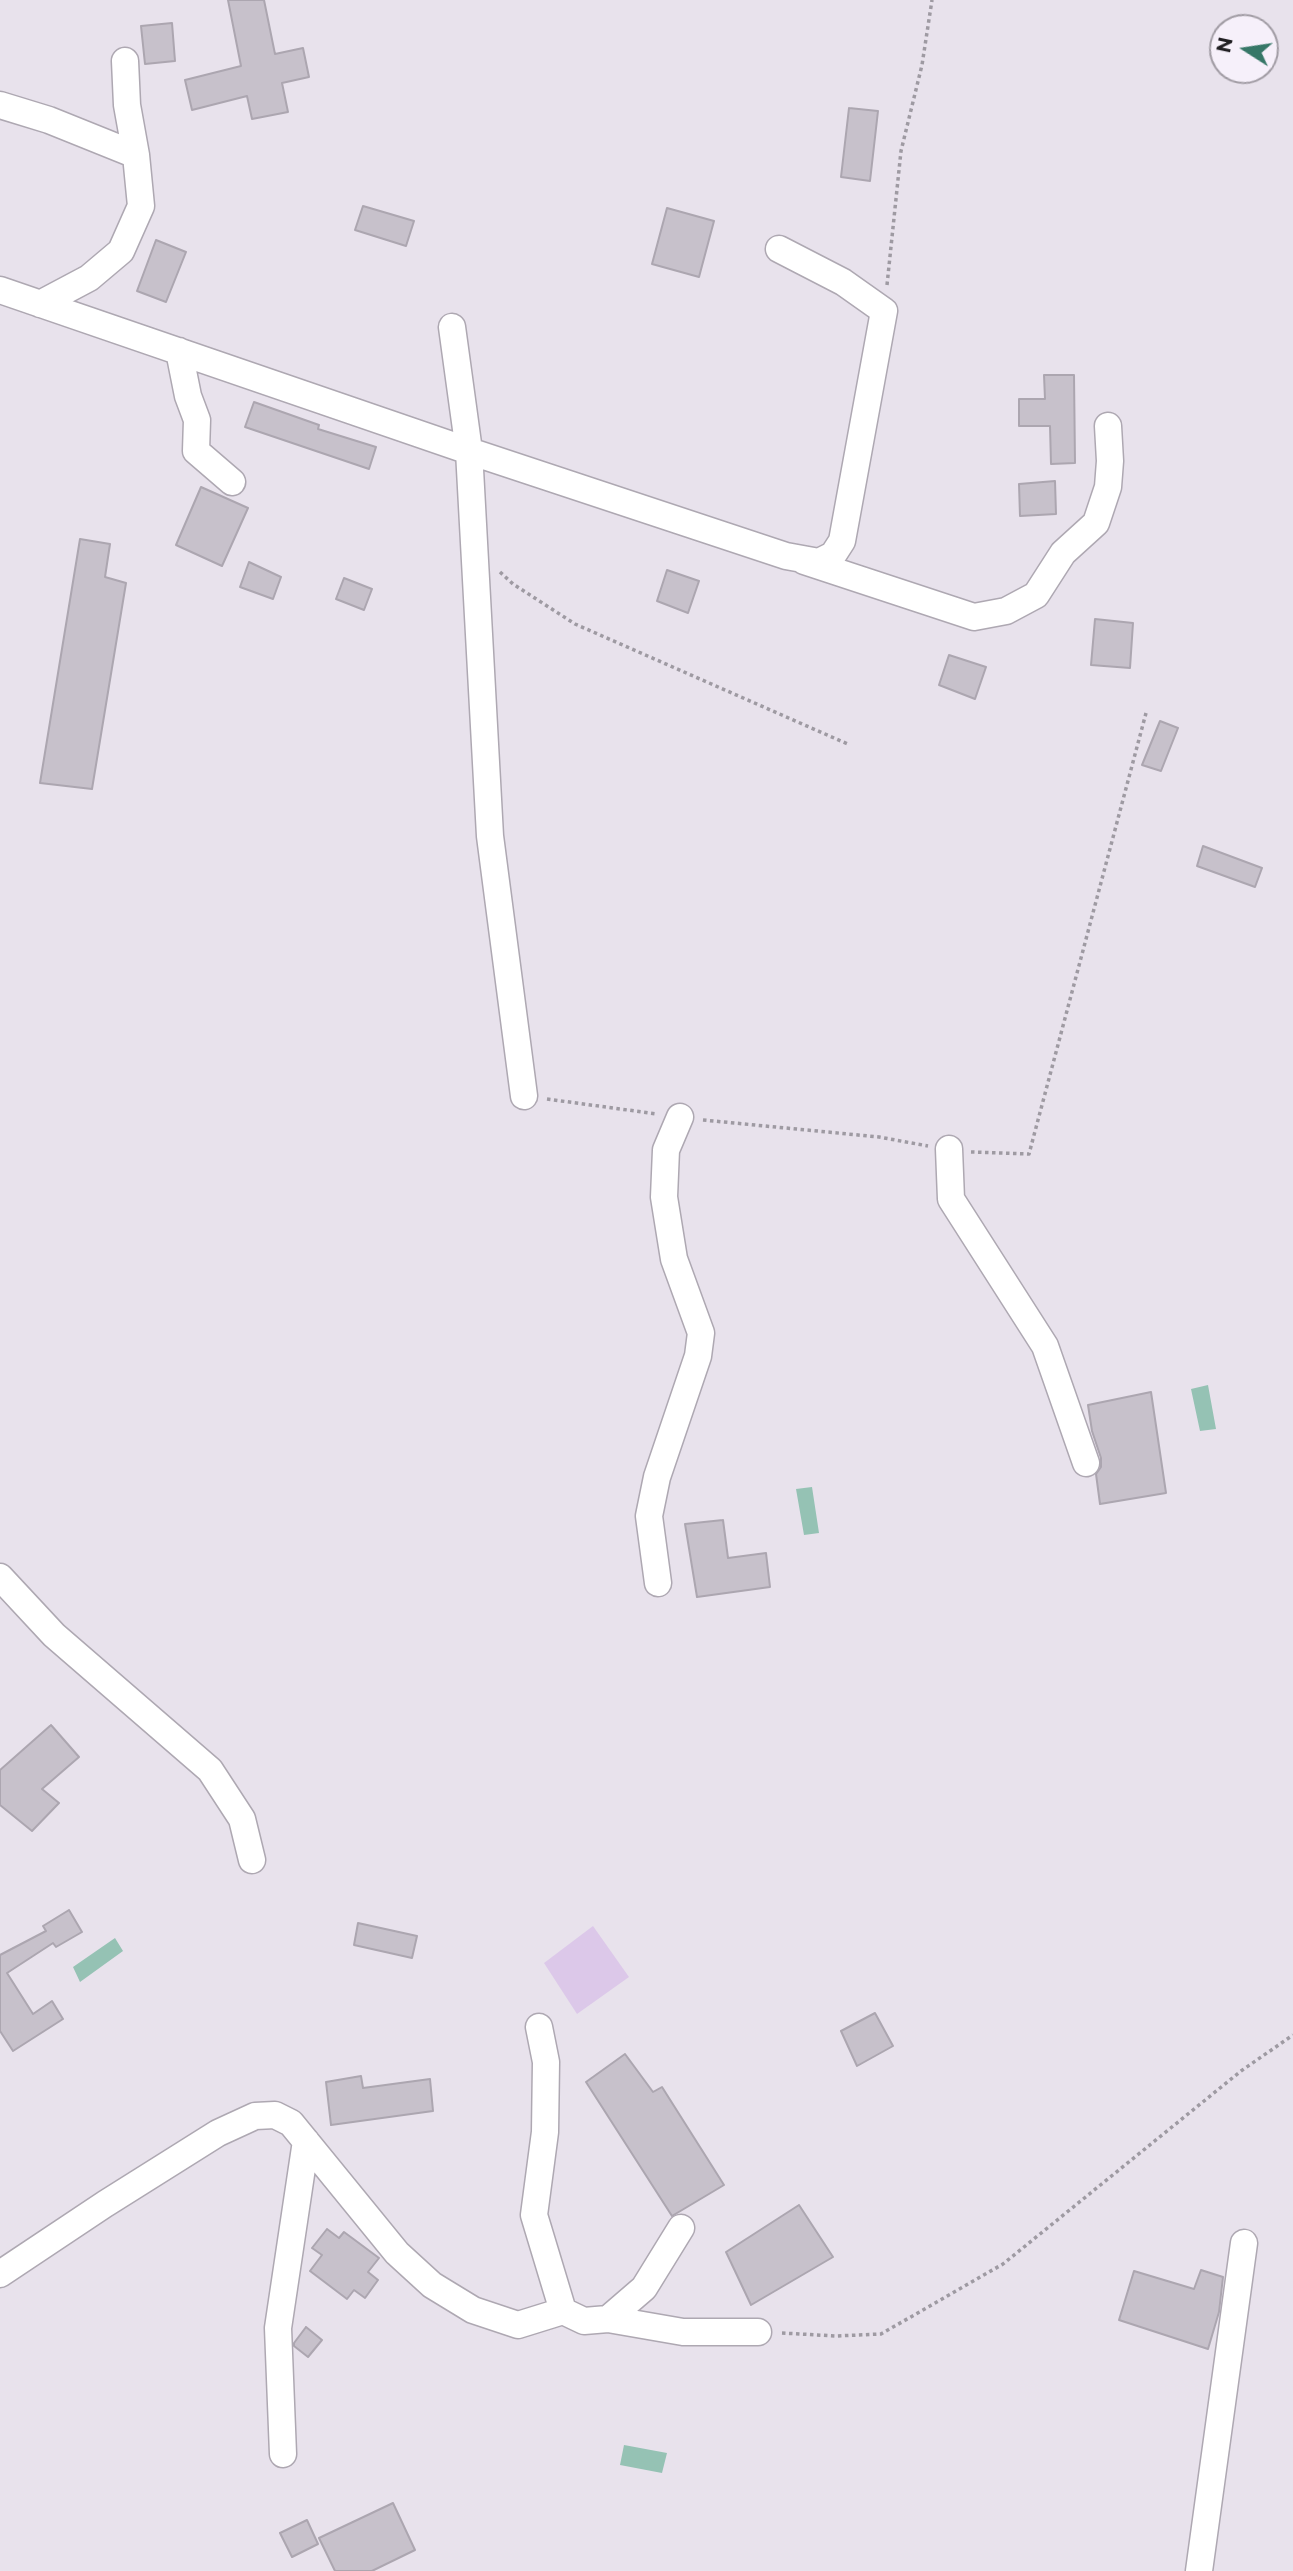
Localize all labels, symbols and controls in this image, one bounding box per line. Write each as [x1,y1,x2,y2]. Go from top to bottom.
north arrow [1209,14,1279,84]
text: N [1212,35,1238,55]

